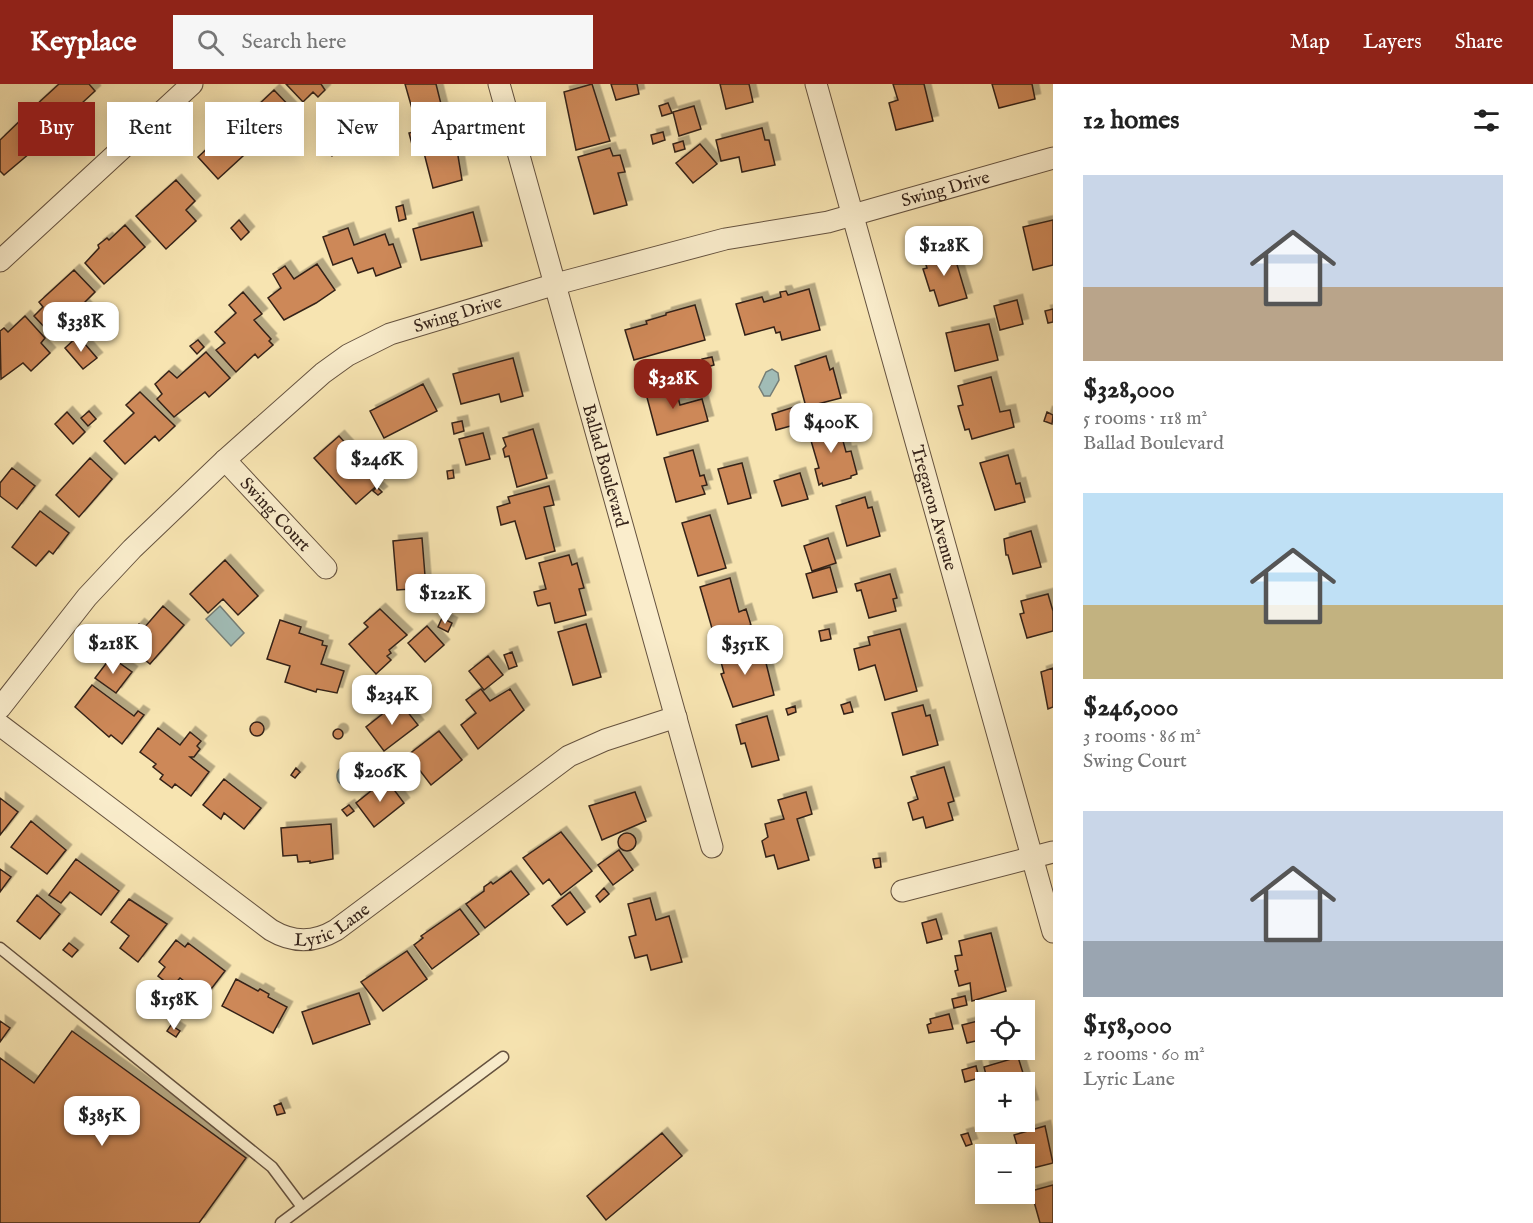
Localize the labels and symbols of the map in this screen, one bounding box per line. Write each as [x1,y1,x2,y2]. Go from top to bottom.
street label: Swing Drive [899,167,993,214]
pin: $128K [902,226,986,277]
street label: Swing Drive [411,291,505,339]
pin: $338K [39,302,123,353]
pin: $328K [631,359,715,410]
street label: Ballad Boulevard [576,402,632,530]
pin: $400K [789,403,873,454]
pin: $246K [335,440,419,491]
street label: Tregaron Avenue [905,443,961,573]
street label: Swing Court [234,473,315,557]
pin: $122K [403,574,487,625]
pin: $218K [71,624,155,675]
pin: $351K [703,625,787,676]
pin: $234K [350,675,434,726]
pin: $206K [338,752,422,803]
street label: Lyric Lane [293,899,375,953]
pin: $158K [132,980,216,1031]
pin: $385K [60,1096,144,1147]

